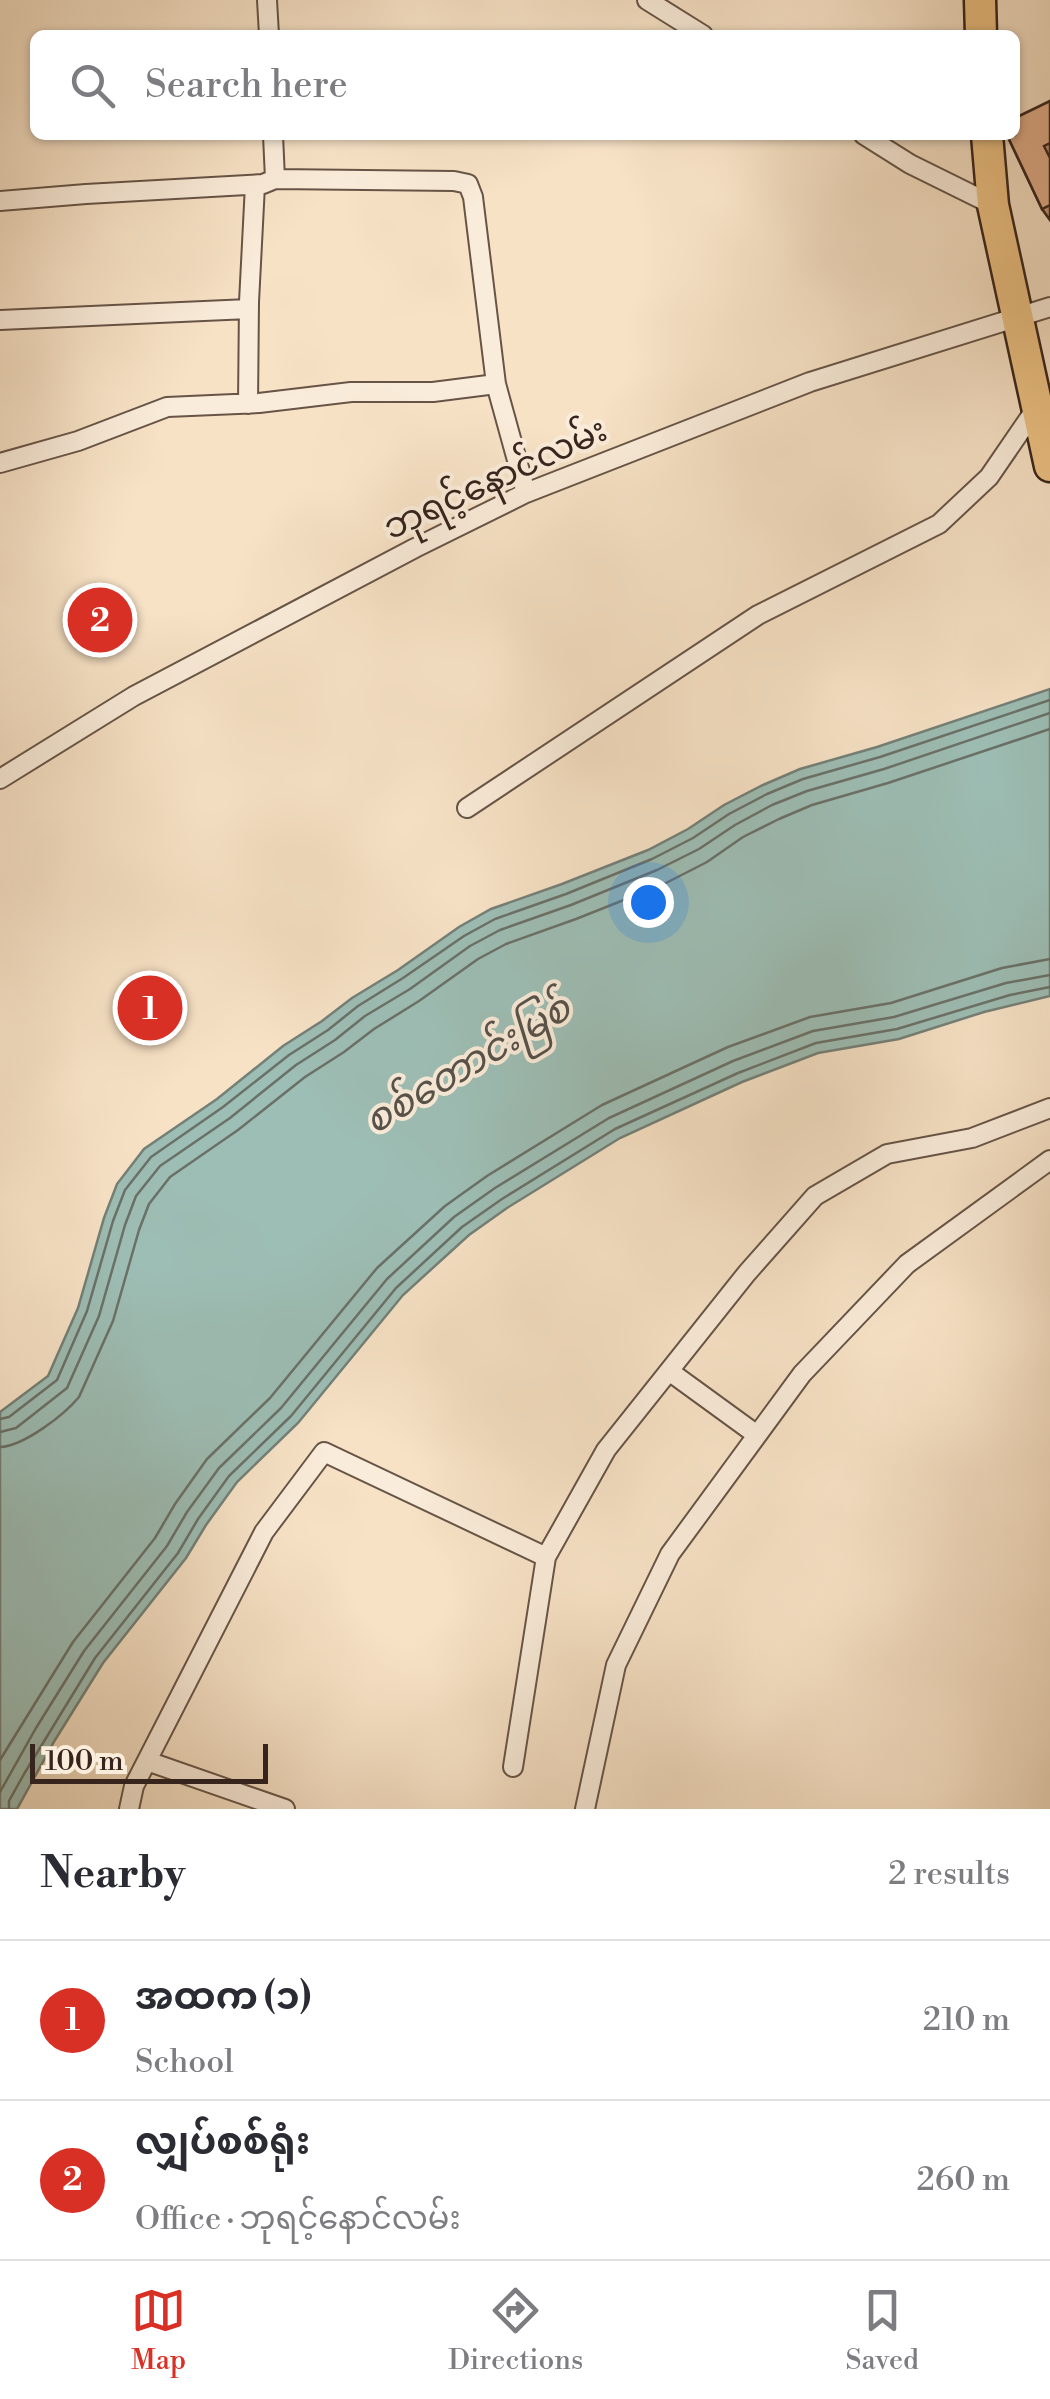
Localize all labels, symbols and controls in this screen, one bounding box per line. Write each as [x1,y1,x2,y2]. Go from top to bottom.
search box [30,30,1020,140]
icon: search [65,58,120,113]
text: Search here [145,62,348,109]
street label: ဘုရင့်နောင်လမ်း [375,405,616,554]
pin: 2 [68,582,132,658]
your location [623,877,674,928]
pin: 1 [118,970,182,1046]
water label: စစ်တောင်းမြစ် [354,980,585,1150]
scale bar [30,1739,268,1784]
text: 100 m [45,1744,124,1779]
text: Nearby [40,1848,185,1901]
text: 2 results [888,1854,1010,1894]
text: အထက (၁) [135,1974,311,2021]
text: 1 [65,2000,80,2040]
text: 210 m [923,2000,1010,2040]
text: School [135,2042,234,2082]
text: လျှပ်စစ်ရုံး [135,2119,310,2166]
text: 2 [62,2160,83,2200]
text: 260 m [917,2160,1010,2200]
text: Office · ဘုရင့်နောင်လမ်း [135,2199,460,2239]
tab: Map [131,2283,186,2378]
tab: Directions [448,2283,583,2378]
tab: Saved [845,2283,919,2378]

